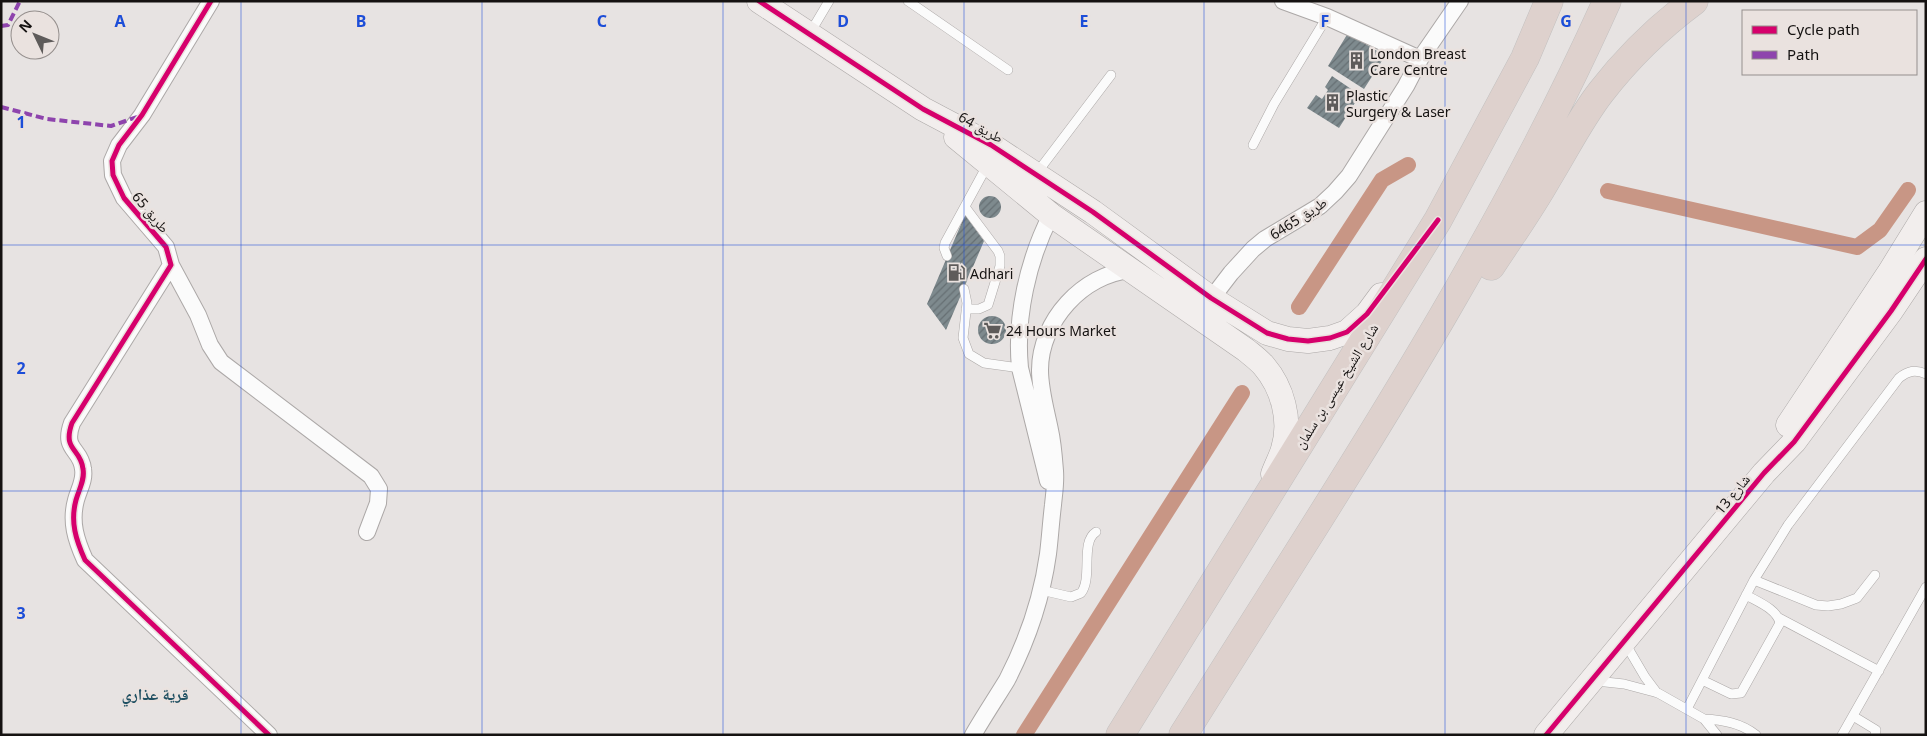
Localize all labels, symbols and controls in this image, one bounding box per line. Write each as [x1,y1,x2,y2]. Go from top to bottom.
north arrow [10,10,60,60]
text: A [114,10,126,32]
text: B [356,10,366,32]
text: C [597,10,607,32]
text: D [837,10,849,32]
text: E [1080,10,1089,32]
text: F [1321,10,1329,32]
text: G [1560,10,1572,32]
legend [1742,10,1917,75]
text: N [14,15,36,36]
text: Cycle path [1787,19,1860,39]
place label: London Breast Care Centre [1370,44,1466,79]
text: Path [1787,44,1819,64]
building icon: London Breast Care Centre [1346,51,1366,71]
place label: Plastic Surgery & Laser [1346,86,1451,121]
building icon: Plastic Surgery & Laser [1322,93,1342,113]
street label: طريق 64 [955,107,1007,148]
text: 1 [16,111,26,133]
street label: طريق 65 [127,187,174,237]
street label: طريق 6465 [1266,193,1331,244]
fuel station icon: Adhari [946,263,966,283]
place label: Adhari [970,264,1013,283]
supermarket icon: 24 Hours Market [982,320,1002,340]
street label: شارع الشيخ عيسى بن سلمان [1290,320,1383,453]
place label: 24 Hours Market [1006,321,1116,340]
text: 2 [16,357,26,379]
street label: شارع 13 [1710,470,1755,519]
text: 3 [16,602,26,624]
district label: قرية عذاري [121,683,189,707]

